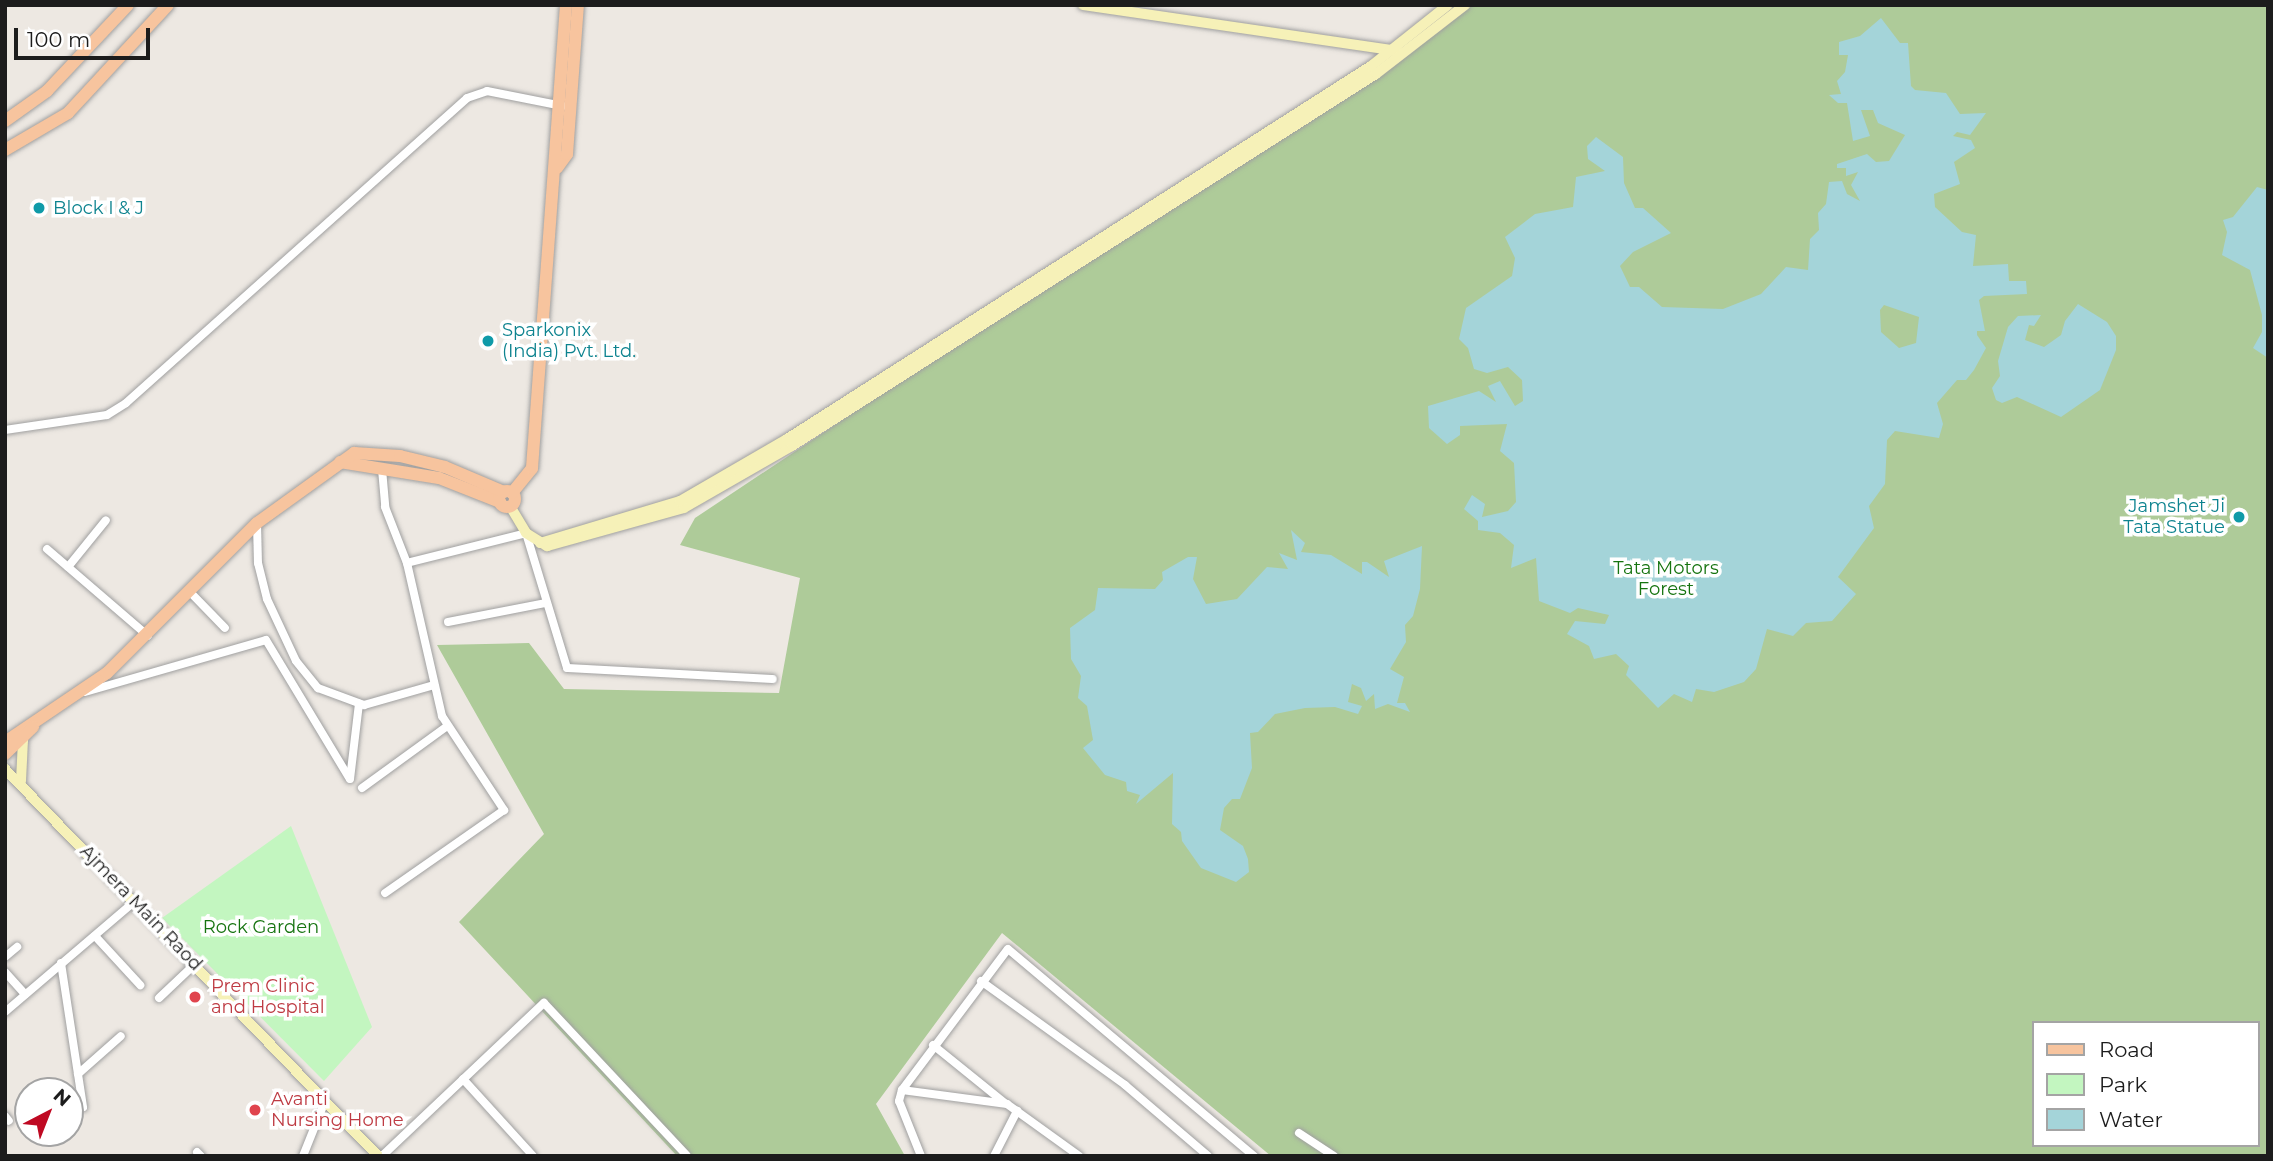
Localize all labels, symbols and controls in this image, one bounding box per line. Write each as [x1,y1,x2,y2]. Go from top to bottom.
scale bar [18,14,154,58]
text: 100 m [27,27,90,52]
place label: Block I & J [53,197,144,219]
marker: Block I & J [31,200,47,216]
place label: Sparkonix (India) Pvt. Ltd. [502,320,636,362]
marker: Sparkonix (India) Pvt. Ltd. [480,333,496,349]
place label: Jamshet Ji Tata Statue [2123,496,2225,538]
marker: Jamshet Ji Tata Statue [2231,509,2247,525]
park label: Tata Motors Forest [1613,558,1719,600]
street label: Ajmera Main Raod [76,841,206,975]
park label: Rock Garden [203,916,319,938]
place label: Prem Clinic and Hospital [211,976,325,1018]
marker: Prem Clinic and Hospital [185,987,205,1007]
legend [2032,1021,2259,1147]
text: Road [2099,1037,2154,1062]
text: Park [2099,1072,2147,1097]
north arrow [14,1077,84,1147]
text: N [49,1084,75,1111]
place label: Avanti Nursing Home [271,1089,404,1132]
marker: Avanti Nursing Home [245,1100,265,1120]
text: Water [2099,1107,2163,1132]

